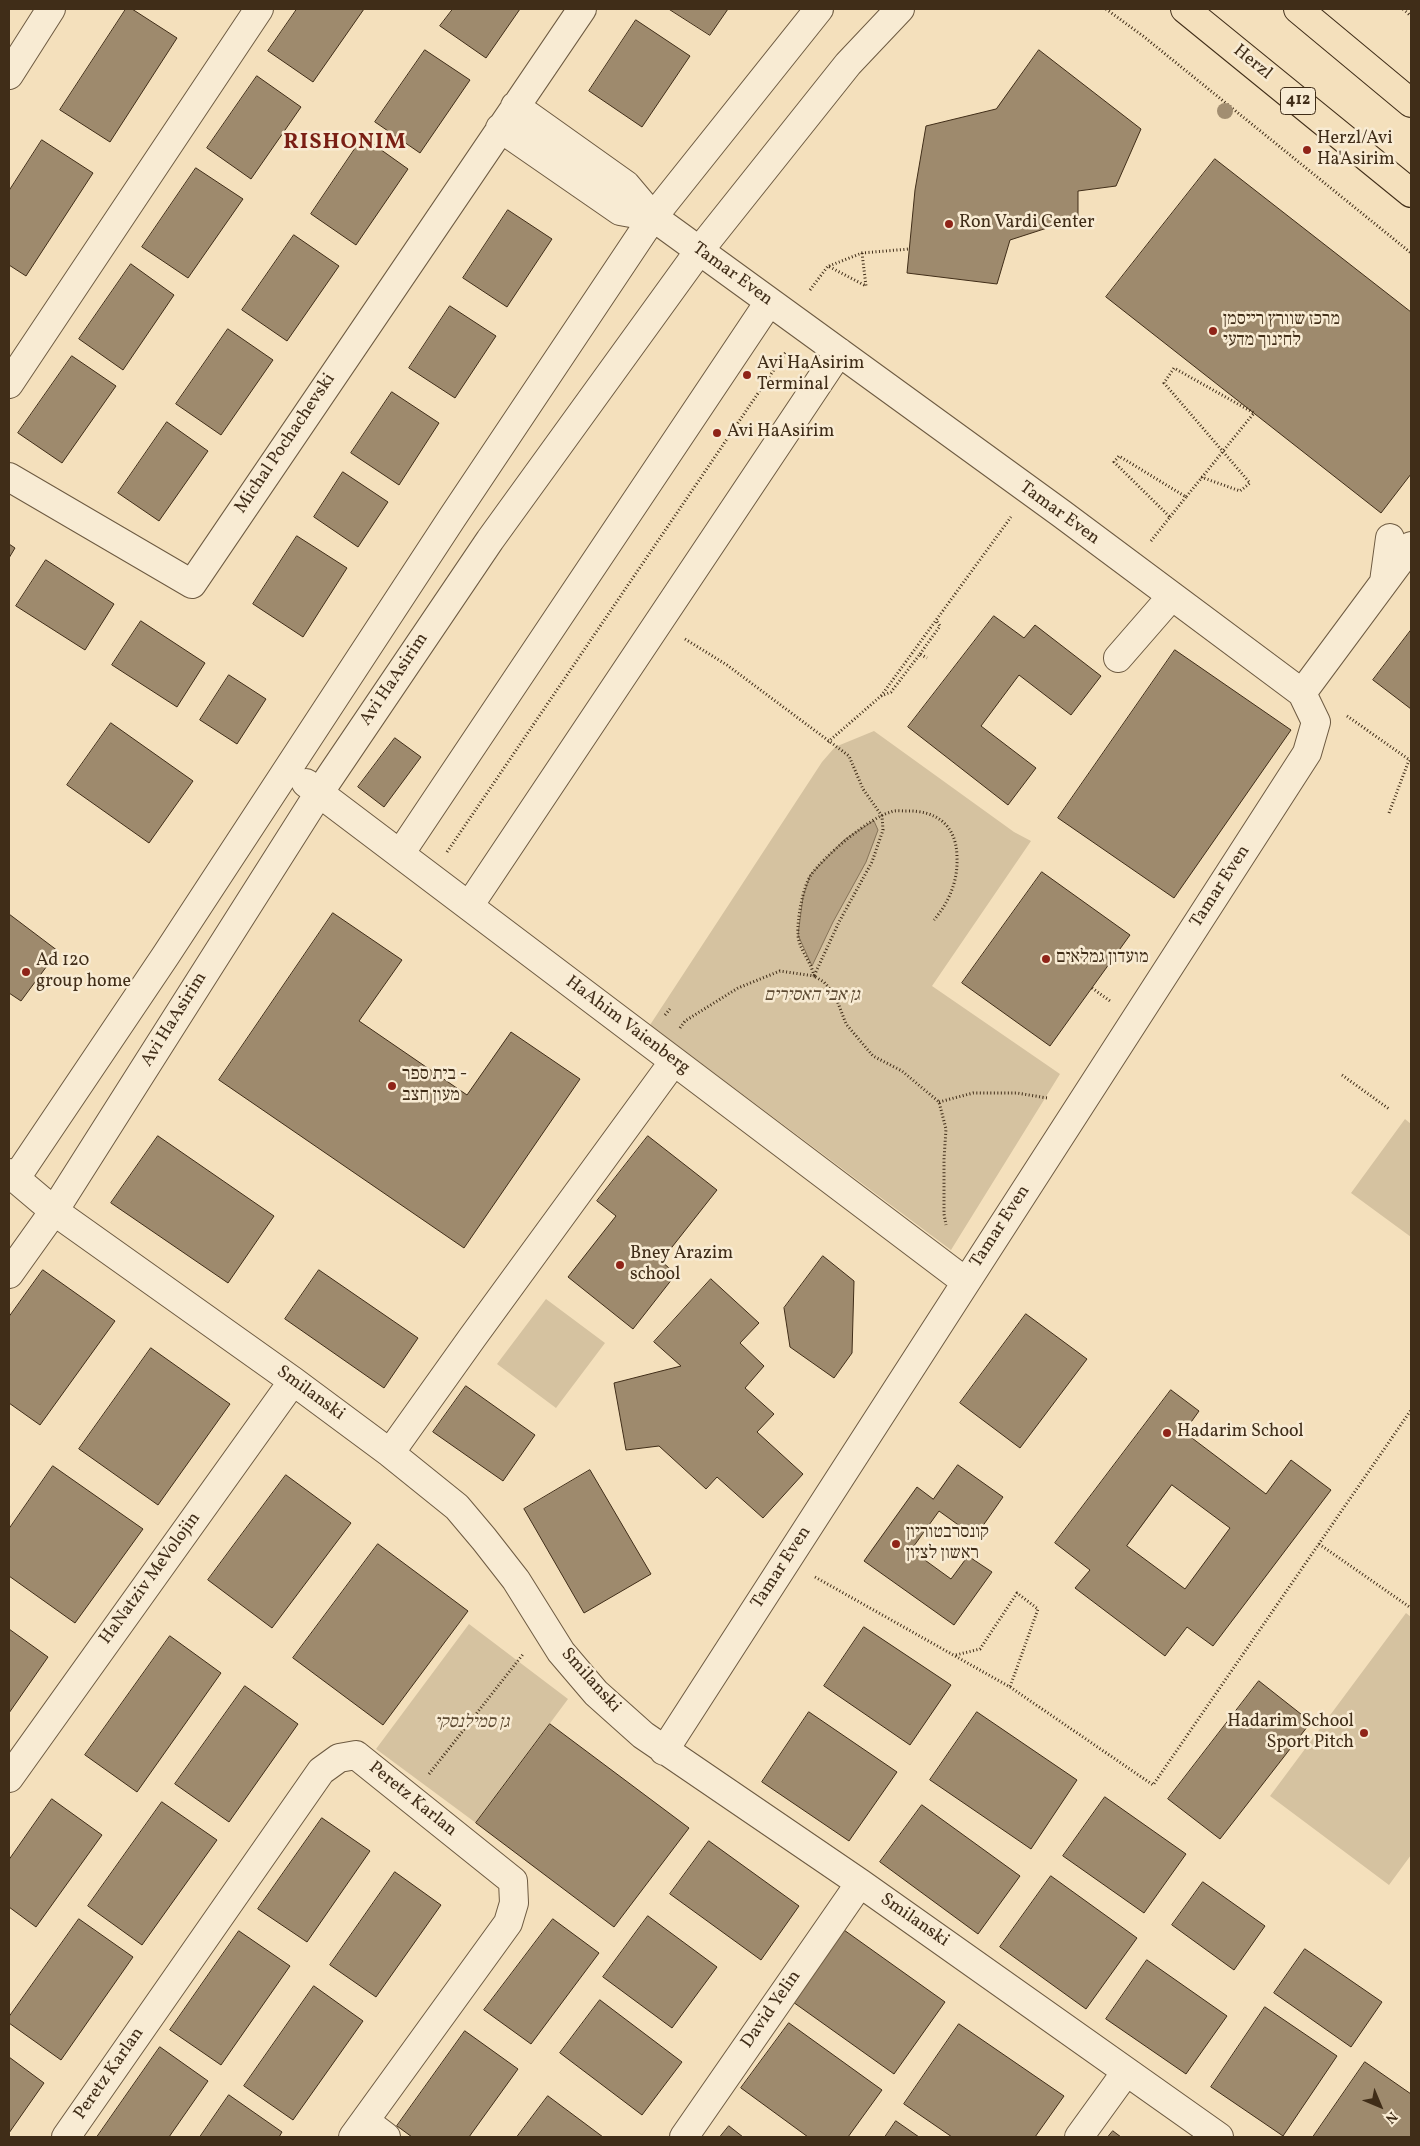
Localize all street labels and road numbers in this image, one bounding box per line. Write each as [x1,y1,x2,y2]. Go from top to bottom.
street label: Herzl [1228,41,1276,85]
road number: 412 [1280,88,1316,114]
street label: Tamar Even [688,239,776,311]
street label: Michal Pochachevski [231,370,341,518]
street label: Tamar Even [1015,478,1103,550]
street label: Avi HaAsirim [356,629,434,731]
street label: Tamar Even [1186,842,1256,932]
street label: Avi HaAsirim [137,969,213,1071]
street label: HaAhim Vaienberg [560,972,694,1080]
street label: Tamar Even [966,1182,1036,1272]
street label: Smilanski [272,1362,348,1426]
street label: HaNatziv MeVolojin [96,1509,206,1649]
street label: Tamar Even [747,1523,817,1613]
street label: Smilanski [555,1644,625,1718]
street label: Peretz Karlan [363,1758,461,1842]
street label: Smilanski [875,1889,953,1953]
street label: David Yelin [737,1967,807,2053]
street label: Peretz Karlan [70,2024,150,2124]

